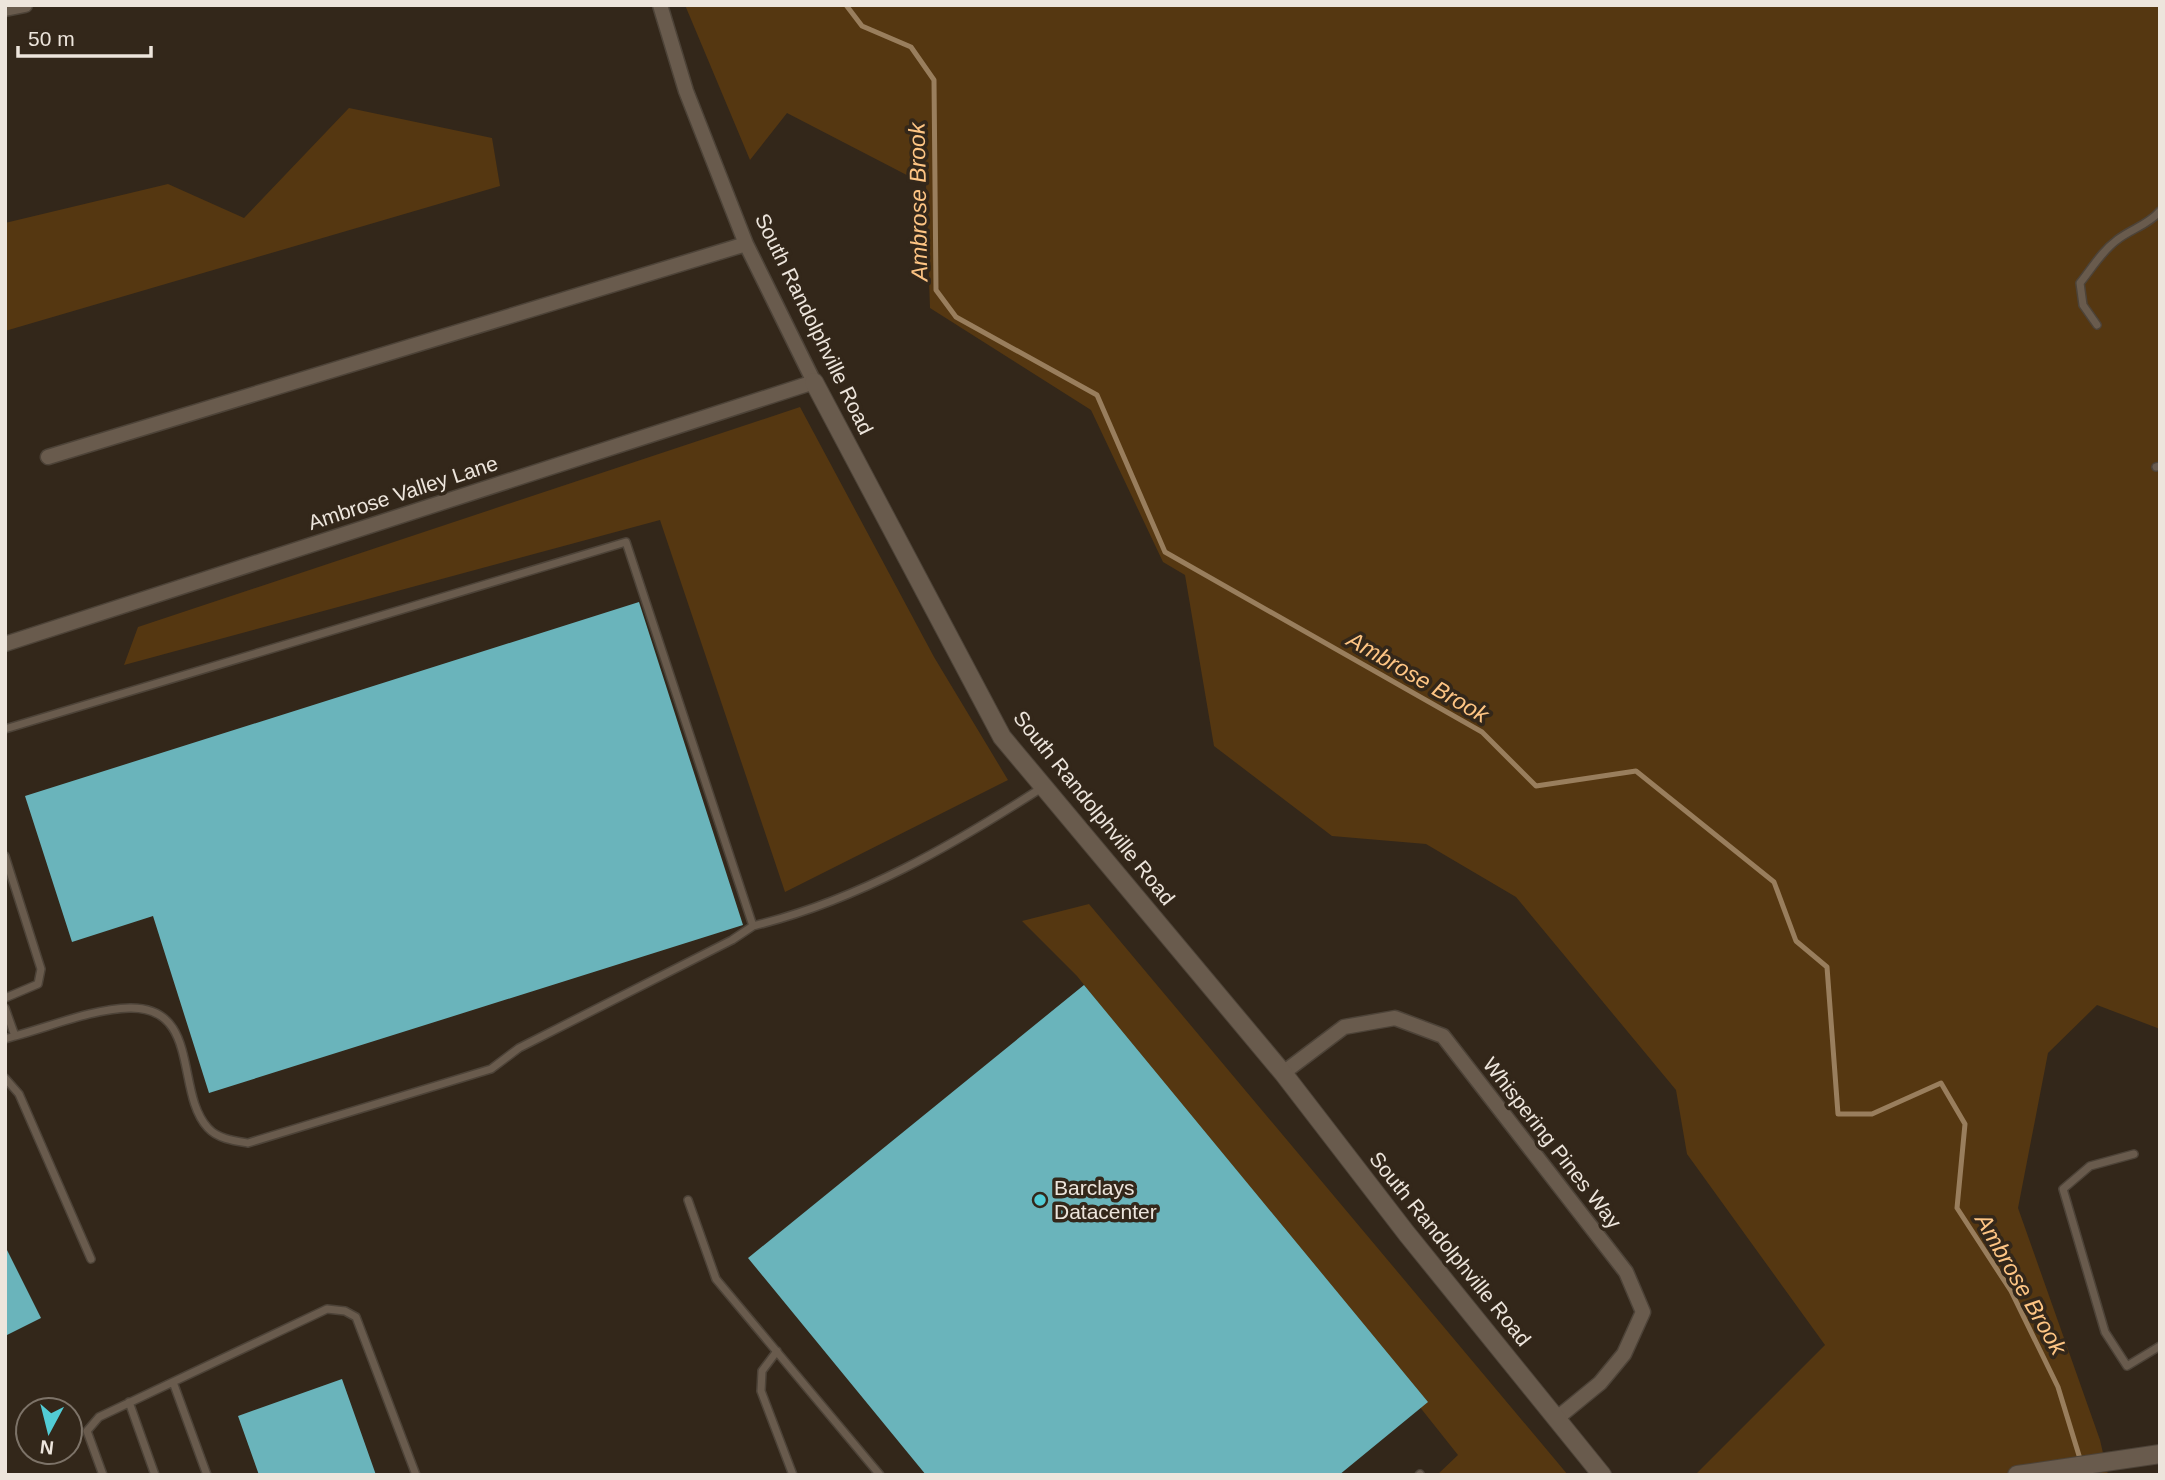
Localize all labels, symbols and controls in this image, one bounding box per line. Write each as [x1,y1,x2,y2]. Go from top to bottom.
scale bar [18,14,150,58]
text: 50 m [28,27,75,50]
water label: Ambrose Brook [904,121,932,283]
street label: South Randolphville Road [751,210,878,438]
street label: Ambrose Valley Lane [305,451,501,534]
water label: Ambrose Brook [1341,625,1494,729]
street label: South Randolphville Road [1009,706,1180,909]
street label: Whispering Pines Way [1479,1053,1627,1233]
street label: South Randolphville Road [1365,1147,1536,1350]
place label: Barclays Datacenter [1054,1176,1157,1223]
marker: Barclays Datacenter [1032,1192,1048,1208]
water label: Ambrose Brook [1969,1207,2073,1360]
north arrow [14,1396,84,1466]
text: N [39,1436,55,1459]

